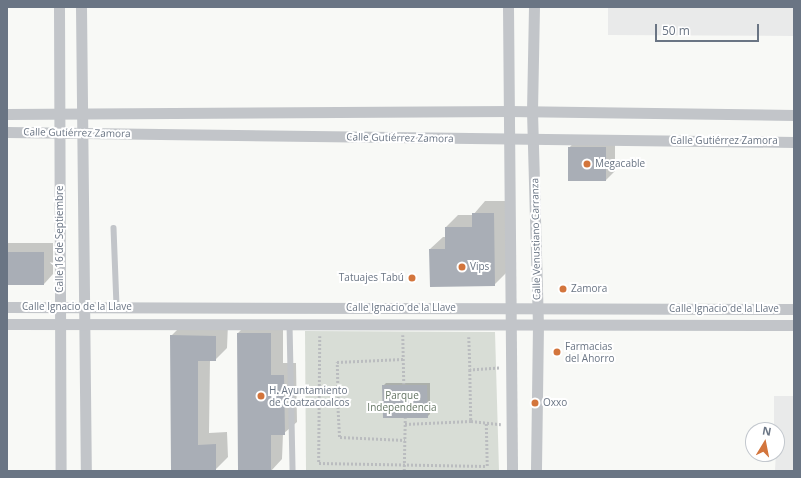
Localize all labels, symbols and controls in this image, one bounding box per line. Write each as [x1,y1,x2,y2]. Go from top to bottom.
scale bar [657,16,761,42]
text: 50 m [662,22,690,39]
street label: Calle Gutiérrez Zamora [23,126,131,140]
street label: Calle Gutiérrez Zamora [346,131,454,145]
street label: Calle Gutiérrez Zamora [670,135,778,147]
place label: Megacable [595,158,645,170]
marker: Megacable [582,159,592,169]
street label: Calle Venustiano Carranza [529,178,543,300]
street label: Calle 16 de Septiembre [54,185,66,293]
place label: Vips [470,261,489,273]
marker: Vips [457,262,467,272]
place label: Tatuajes Tabú [339,272,404,284]
marker: Tatuajes Tabú [407,273,417,283]
place label: Zamora [571,283,607,295]
marker: Zamora [558,284,568,294]
street label: Calle Ignacio de la Llave [22,301,132,313]
street label: Calle Ignacio de la Llave [346,302,456,314]
street label: Calle Ignacio de la Llave [669,303,779,315]
place label: Farmacias del Ahorro [565,340,615,364]
marker: Farmacias del Ahorro [552,347,562,357]
place label: H. Ayuntamiento de Coatzacoalcos [269,384,349,408]
park label: Parque Independencia [367,389,437,412]
marker: H. Ayuntamiento de Coatzacoalcos [256,391,266,401]
place label: Oxxo [543,397,567,409]
marker: Oxxo [530,398,540,408]
north arrow [745,422,785,462]
text: N [761,423,773,439]

